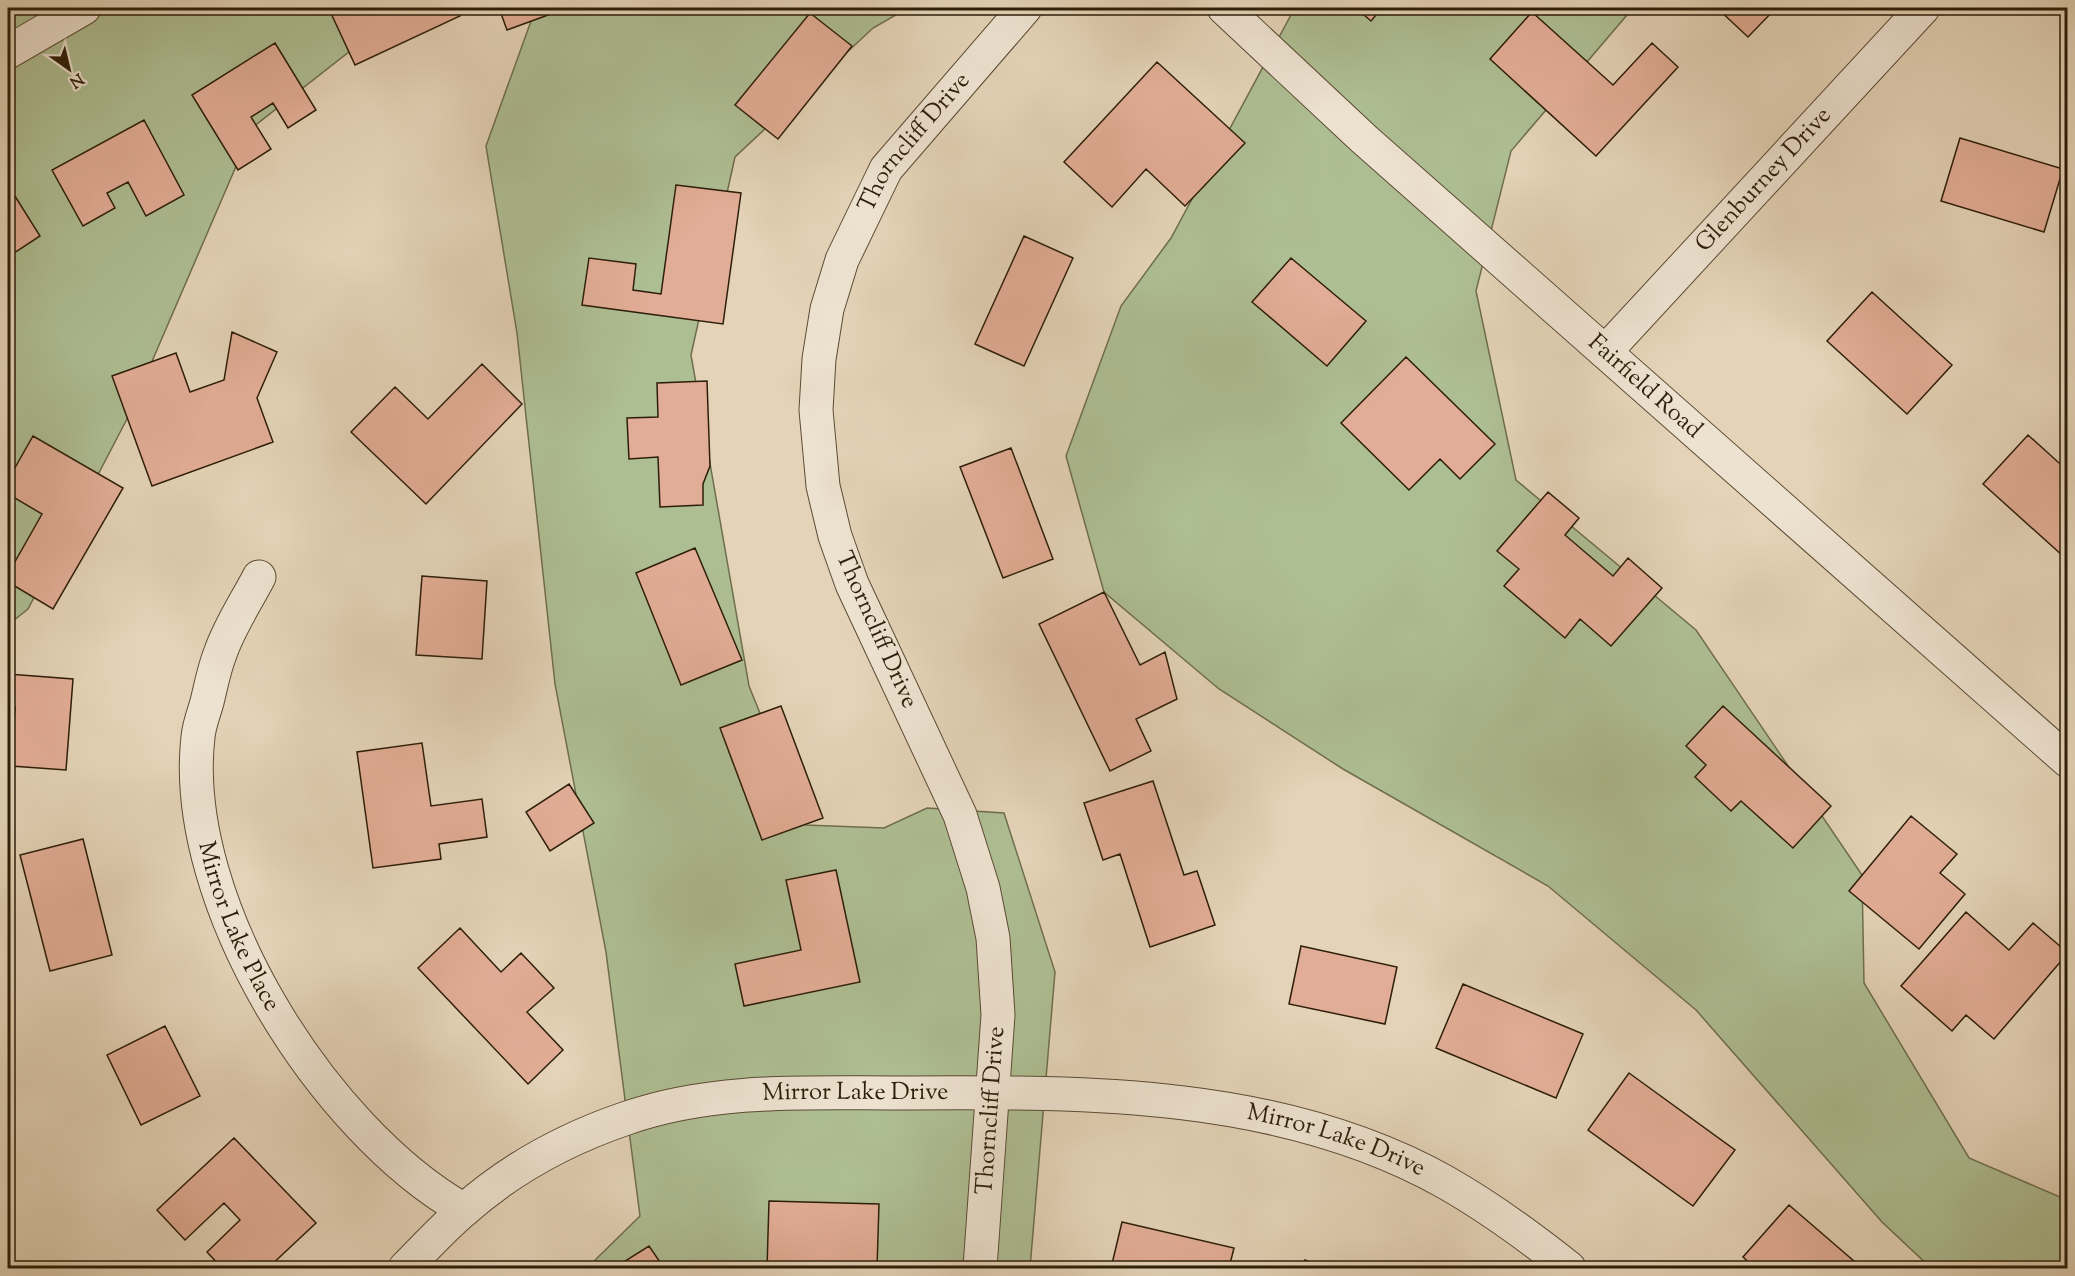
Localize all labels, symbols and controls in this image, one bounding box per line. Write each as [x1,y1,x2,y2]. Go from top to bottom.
north arrow [39,39,99,99]
street label: Thorncliff Drive [851,65,979,218]
text: N [64,66,88,93]
street label: Glenburney Drive [1688,100,1840,260]
street label: Fairfield Road [1580,327,1710,447]
street label: Thorncliff Drive [826,546,926,714]
street label: Mirror Lake Place [188,838,288,1018]
street label: Thorncliff Drive [968,1025,1014,1196]
street label: Mirror Lake Drive [762,1076,948,1111]
street label: Mirror Lake Drive [1244,1096,1431,1186]

